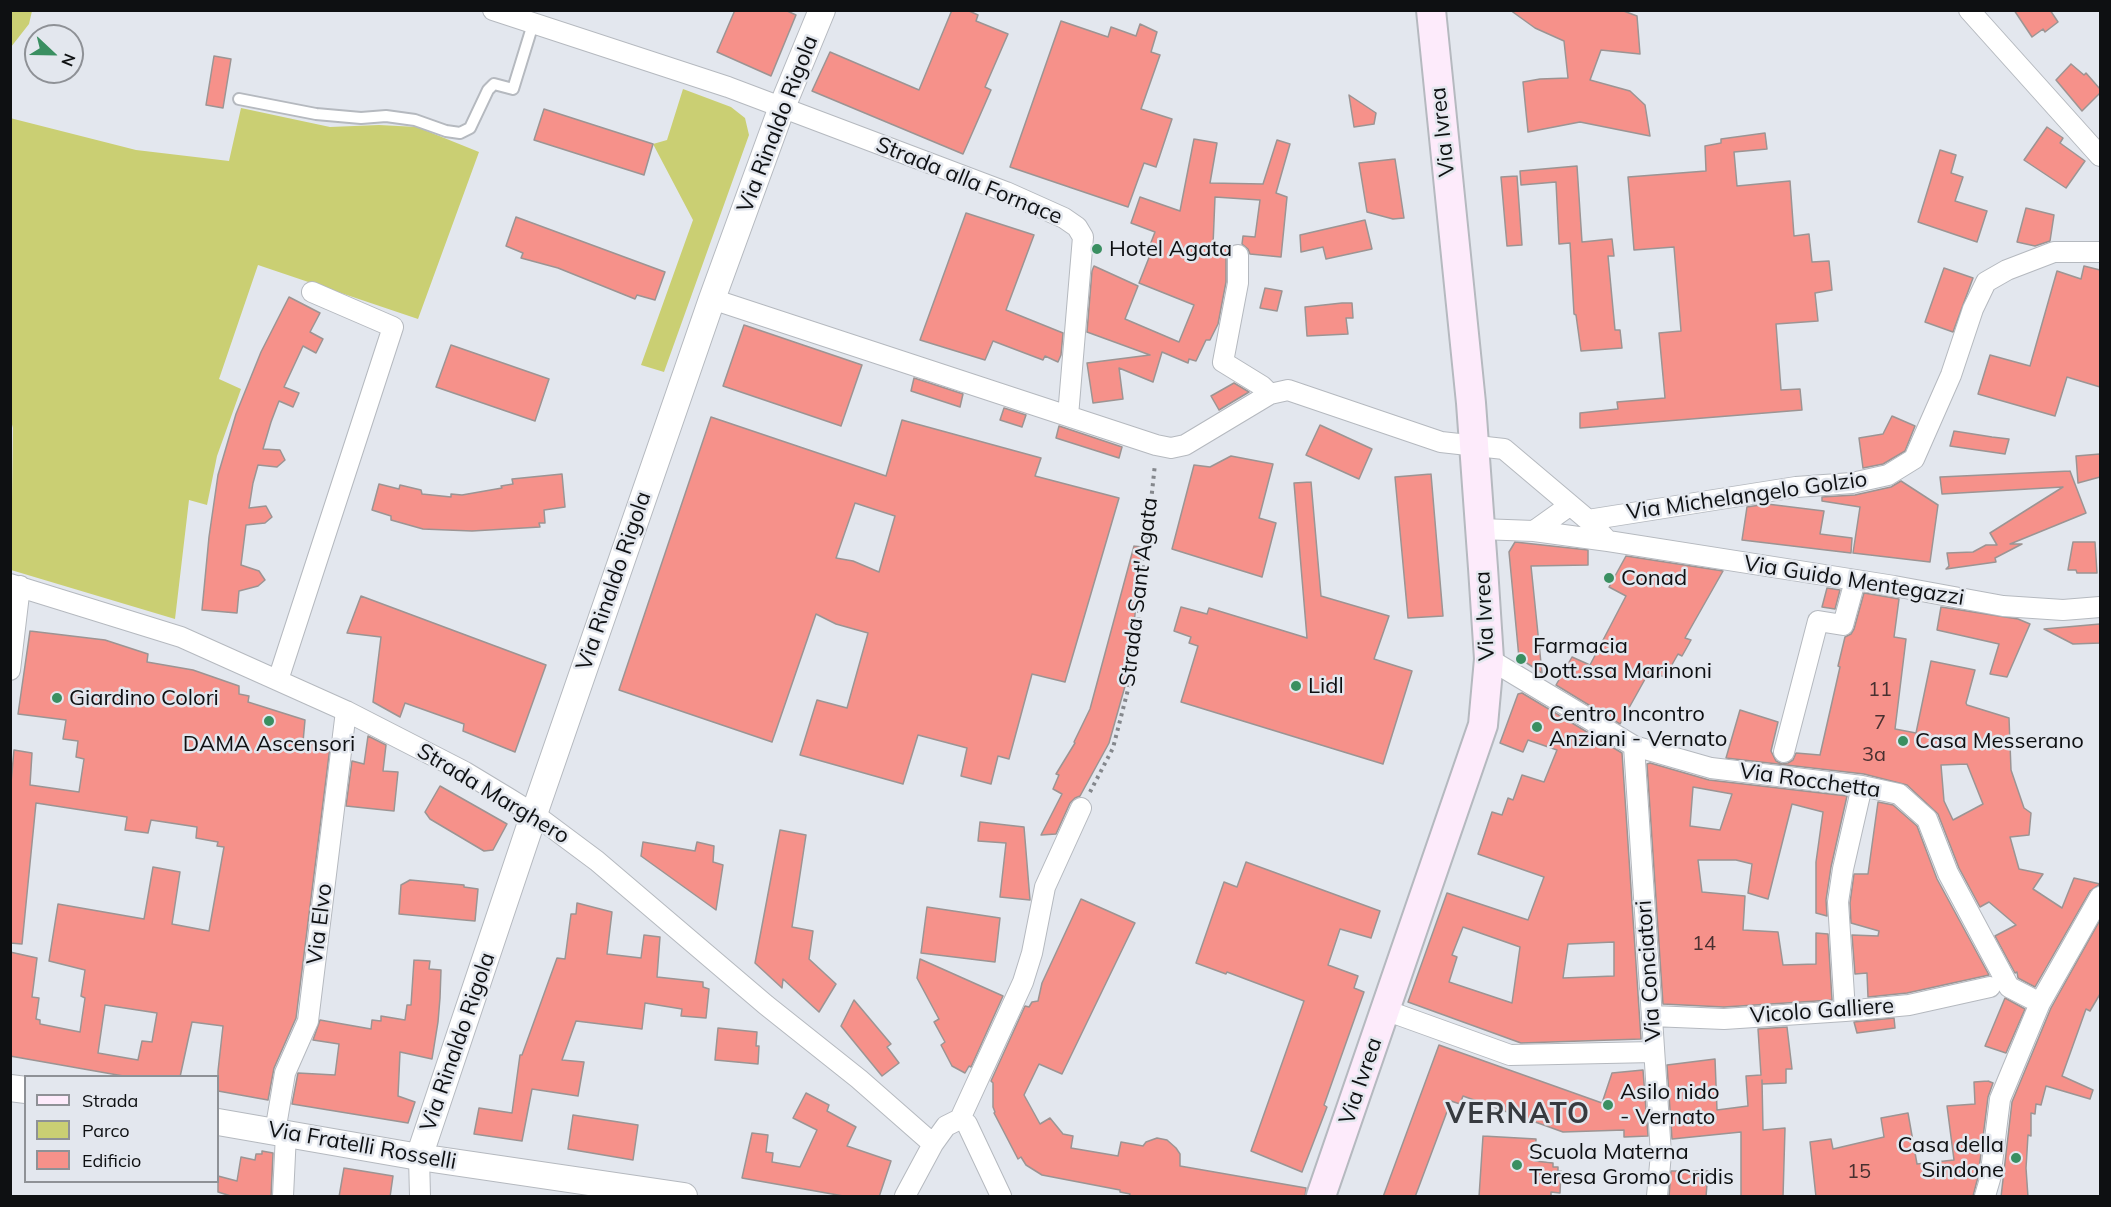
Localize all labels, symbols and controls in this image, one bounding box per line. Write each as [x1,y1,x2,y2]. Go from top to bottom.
north arrow [24,24,84,84]
street label: Via Rinaldo Rigola [732,32,824,216]
text: N [57,51,80,69]
street label: Via Ivrea [1425,86,1461,178]
street label: Strada alla Fornace [872,132,1066,230]
place label: Hotel Agata [1109,236,1232,262]
marker: Hotel Agata [1090,242,1104,256]
street label: Via Michelangelo Golzio [1625,466,1869,526]
street label: Via Rinaldo Rigola [571,488,657,674]
street label: Strada Sant'Agata [1114,496,1164,688]
street label: Via Guido Mentegazzi [1742,551,1966,611]
place label: Conad [1621,565,1687,591]
street label: Via Ivrea [1469,570,1501,662]
marker: Conad [1602,571,1616,585]
place label: Farmacia Dott.ssa Marinoni [1533,633,1712,684]
marker: Farmacia Dott.ssa Marinoni [1514,652,1528,666]
place label: Lidl [1308,673,1344,699]
house number: 11 [1868,678,1892,702]
marker: Lidl [1289,679,1303,693]
place label: Giardino Colori [69,685,219,711]
marker: Giardino Colori [50,691,64,705]
place label: Centro Incontro Anziani - Vernato [1549,701,1727,752]
house number: 7 [1874,711,1886,735]
marker: DAMA Ascensori [262,714,276,728]
marker: Centro Incontro Anziani - Vernato [1530,720,1544,734]
place label: Casa Messerano [1915,728,2084,754]
place label: DAMA Ascensori [183,731,355,757]
marker: Casa Messerano [1896,734,1910,748]
street label: Strada Marghero [412,738,574,850]
house number: 3a [1862,743,1886,767]
street label: Via Rocchetta [1738,758,1882,804]
street label: Via Elvo [302,882,338,966]
street label: Via Conciatori [1631,899,1667,1043]
house number: 14 [1692,932,1716,956]
street label: Via Rinaldo Rigola [415,949,501,1135]
street label: Vicolo Galliere [1749,993,1895,1029]
street label: Via Ivrea [1334,1034,1388,1128]
legend [24,1075,219,1183]
place label: Asilo nido - Vernato [1620,1079,1720,1130]
text: Strada [82,1089,138,1112]
district label: VERNATO [1445,1098,1591,1132]
marker: Asilo nido - Vernato [1601,1098,1615,1112]
street label: Via Fratelli Rosselli [266,1116,458,1176]
text: Parco [82,1119,130,1142]
place label: Casa della Sindone [1897,1132,2004,1184]
place label: Scuola Materna Teresa Gromo Cridis [1529,1139,1734,1190]
text: Edificio [82,1149,141,1172]
marker: Casa della Sindone [2009,1151,2023,1165]
marker: Scuola Materna Teresa Gromo Cridis [1510,1158,1524,1172]
house number: 15 [1847,1160,1871,1184]

